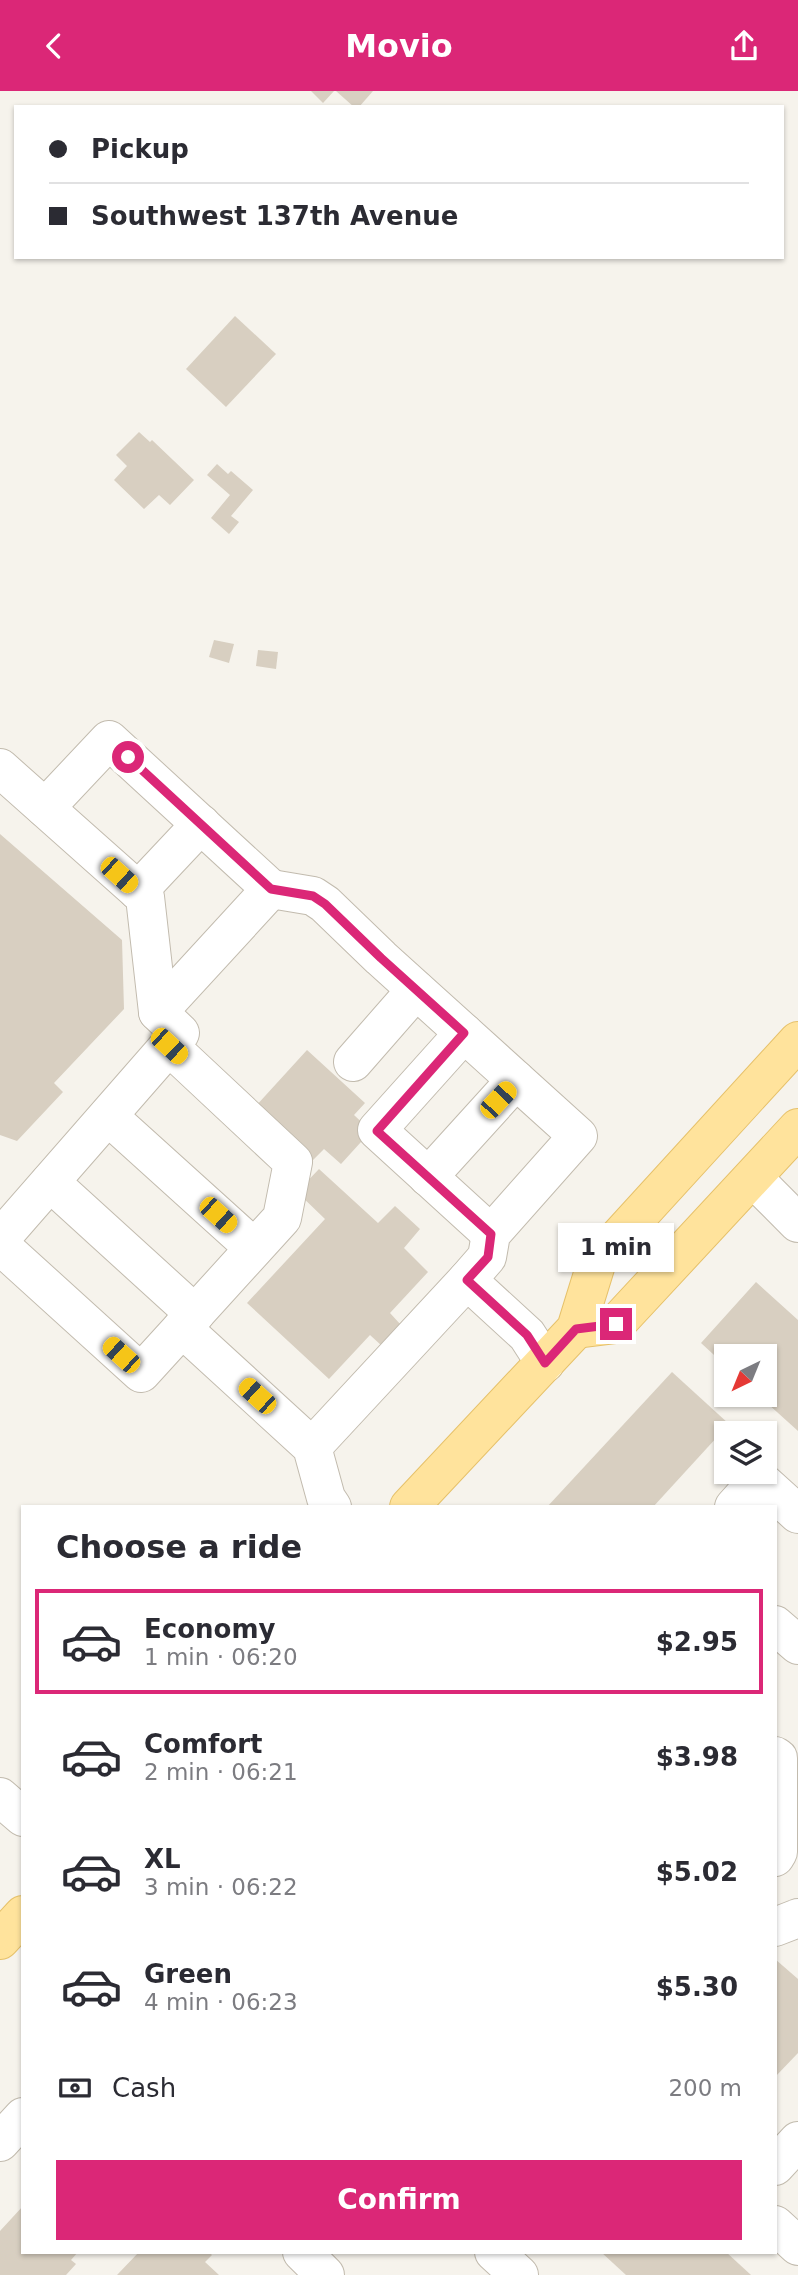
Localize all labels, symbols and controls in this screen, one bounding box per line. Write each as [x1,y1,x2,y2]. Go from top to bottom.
icon: back [35,27,73,65]
text: Movio [345,27,453,65]
icon: share [725,27,763,65]
text: Pickup [91,134,189,164]
text: Southwest 137th Avenue [91,201,458,231]
route start [112,741,144,773]
car [97,853,142,897]
car [147,1024,192,1068]
car [476,1077,521,1123]
car [196,1193,241,1237]
callout: 1 min [558,1223,674,1271]
text: 1 min [580,1234,652,1260]
route end [600,1308,632,1340]
car [99,1333,144,1377]
north arrow [714,1344,777,1407]
map controls [714,1344,777,1484]
car [235,1374,280,1418]
button: layers [714,1421,777,1484]
text: Choose a ride [56,1528,302,1566]
icon: car [60,1610,123,1673]
text: Economy [144,1614,275,1644]
text: $2.95 [656,1627,738,1657]
text: 1 min · 06:20 [144,1644,298,1670]
icon: car [60,1725,123,1788]
text: Comfort [144,1729,262,1759]
text: $3.98 [656,1742,738,1772]
text: 2 min · 06:21 [144,1759,298,1785]
icon: car [60,1840,123,1903]
text: XL [144,1844,181,1874]
text: $5.02 [656,1857,738,1887]
text: 3 min · 06:22 [144,1874,298,1900]
icon: car [60,1955,123,2018]
text: Green [144,1959,232,1989]
text: $5.30 [656,1972,738,2002]
text: 4 min · 06:23 [144,1989,298,2015]
icon: cash [56,2069,94,2107]
text: Cash [112,2073,176,2103]
text: 200 m [668,2075,742,2101]
button: Confirm [56,2160,742,2240]

